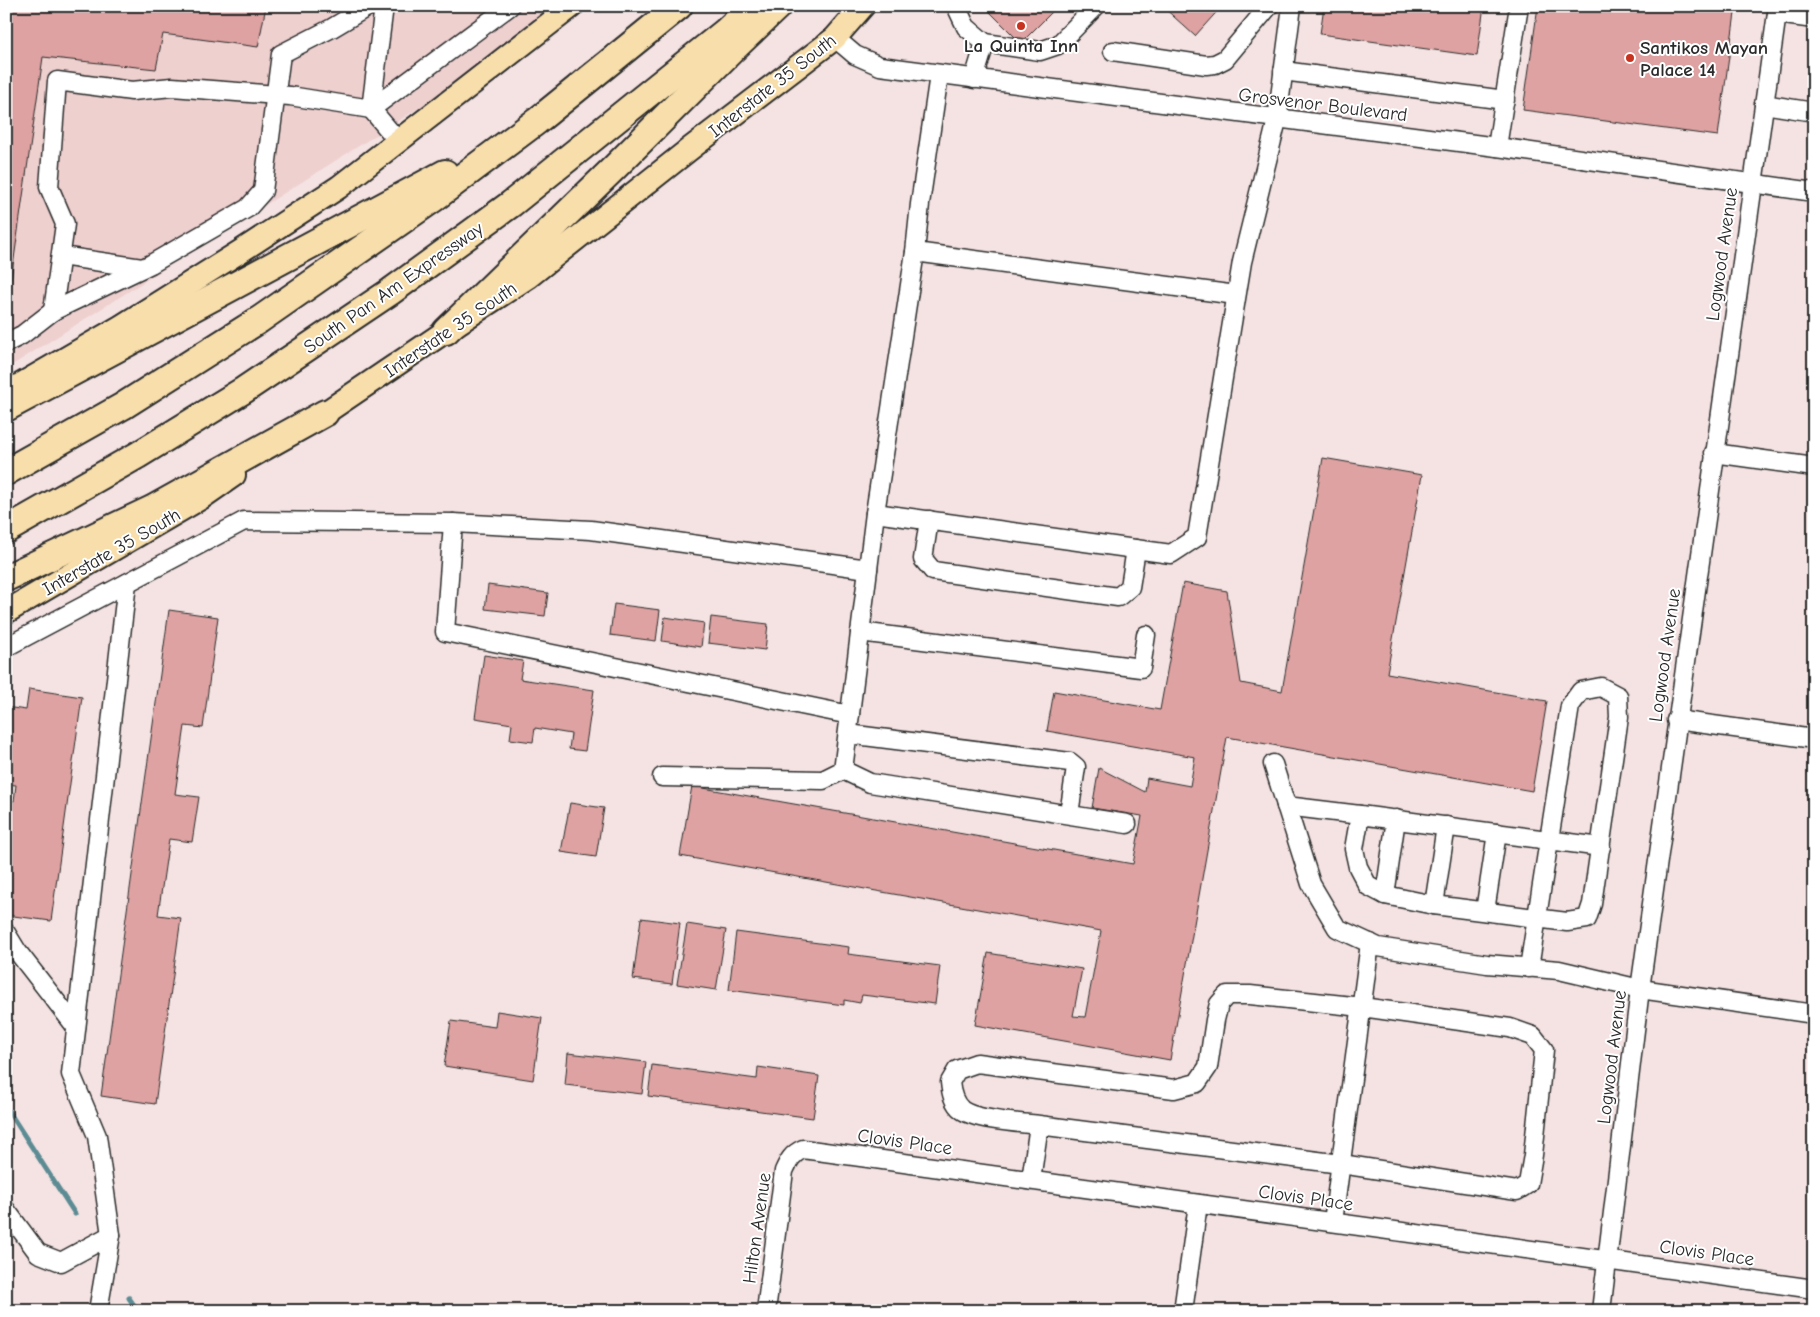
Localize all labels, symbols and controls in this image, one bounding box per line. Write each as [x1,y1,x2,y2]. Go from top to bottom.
marker: La Quinta Inn [1015,20,1027,32]
street label: Interstate 35 South [705,29,841,142]
place label: La Quinta Inn [964,35,1078,57]
place label: Santikos Mayan Palace 14 [1640,37,1768,81]
marker: Santikos Mayan Palace 14 [1624,52,1636,64]
street label: Grosvenor Boulevard [1237,84,1408,126]
street label: Logwood Avenue [1702,186,1742,322]
street label: South Pan Am Expressway [300,217,488,358]
street label: Interstate 35 South [380,277,521,382]
street label: Interstate 35 South [39,503,184,600]
street label: Logwood Avenue [1645,587,1685,723]
street label: Logwood Avenue [1593,989,1631,1125]
street label: Clovis Place [856,1124,954,1160]
street label: Hilton Avenue [738,1171,776,1285]
street label: Clovis Place [1257,1180,1355,1216]
street label: Clovis Place [1658,1235,1756,1271]

